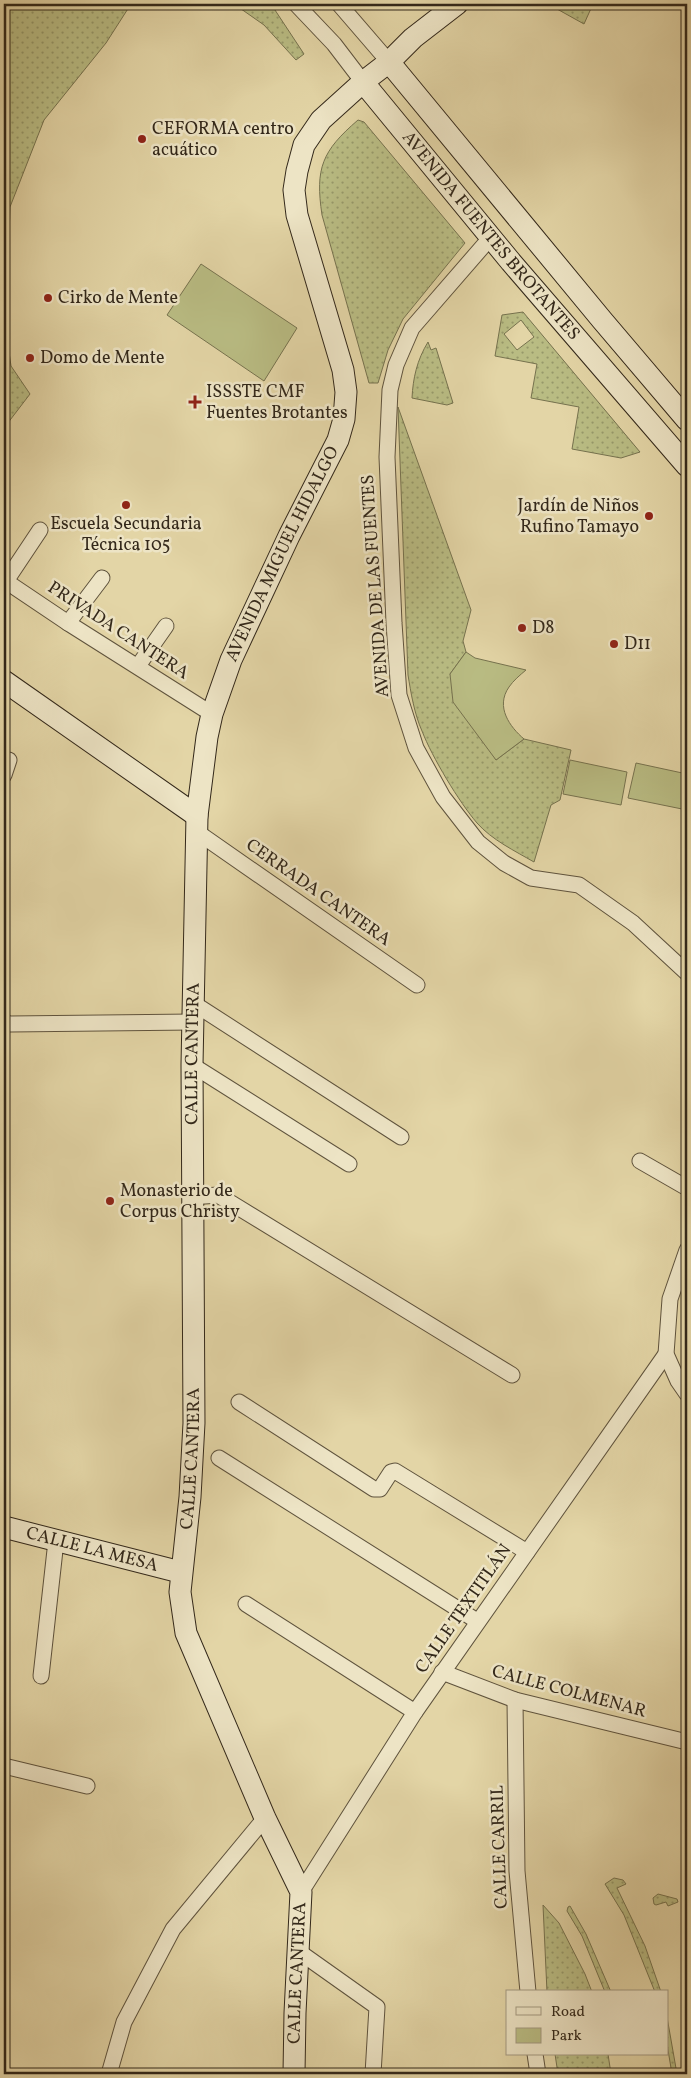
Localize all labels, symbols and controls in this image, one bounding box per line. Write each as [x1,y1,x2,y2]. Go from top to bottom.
place label: CEFORMA centro acuático [152,117,294,163]
street label: AVENIDA FUENTES BROTANTES [396,126,586,346]
marker: CEFORMA centro acuático [136,133,148,145]
place label: Cirko de Mente [58,286,178,311]
marker: Cirko de Mente [42,292,54,304]
place label: Domo de Mente [40,346,164,371]
marker: Domo de Mente [24,352,36,364]
place label: ISSSTE CMF Fuentes Brotantes [206,380,348,426]
marker: ISSSTE CMF Fuentes Brotantes [188,395,202,409]
street label: AVENIDA MIGUEL HIDALGO [219,442,345,666]
street label: AVENIDA DE LAS FUENTES [356,474,396,698]
place label: Jardín de Niños Rufino Tamayo [518,494,639,540]
marker: Escuela Secundaria Técnica 105 [120,499,132,511]
marker: Jardín de Niños Rufino Tamayo [643,510,655,522]
place label: Escuela Secundaria Técnica 105 [50,512,202,558]
street label: PRIVADA CANTERA [42,576,194,686]
place label: D8 [532,616,554,641]
marker: D8 [516,622,528,634]
place label: D11 [624,632,651,657]
marker: D11 [608,638,620,650]
street label: CERRADA CANTERA [240,833,396,953]
street label: CALLE CANTERA [179,982,206,1125]
place label: Monasterio de Corpus Christy [120,1179,240,1225]
marker: Monasterio de Corpus Christy [104,1195,116,1207]
street label: CALLE CANTERA [174,1387,207,1531]
street label: CALLE LA MESA [24,1521,161,1578]
street label: CALLE TEXTITLÁN [410,1539,518,1679]
street label: CALLE COLMENAR [489,1659,649,1725]
street label: CALLE CARRIL [485,1785,515,1909]
street label: CALLE CANTERA [282,1901,313,2044]
legend [506,1990,668,2056]
text: Road [551,2002,585,2023]
text: Park [551,2026,582,2047]

